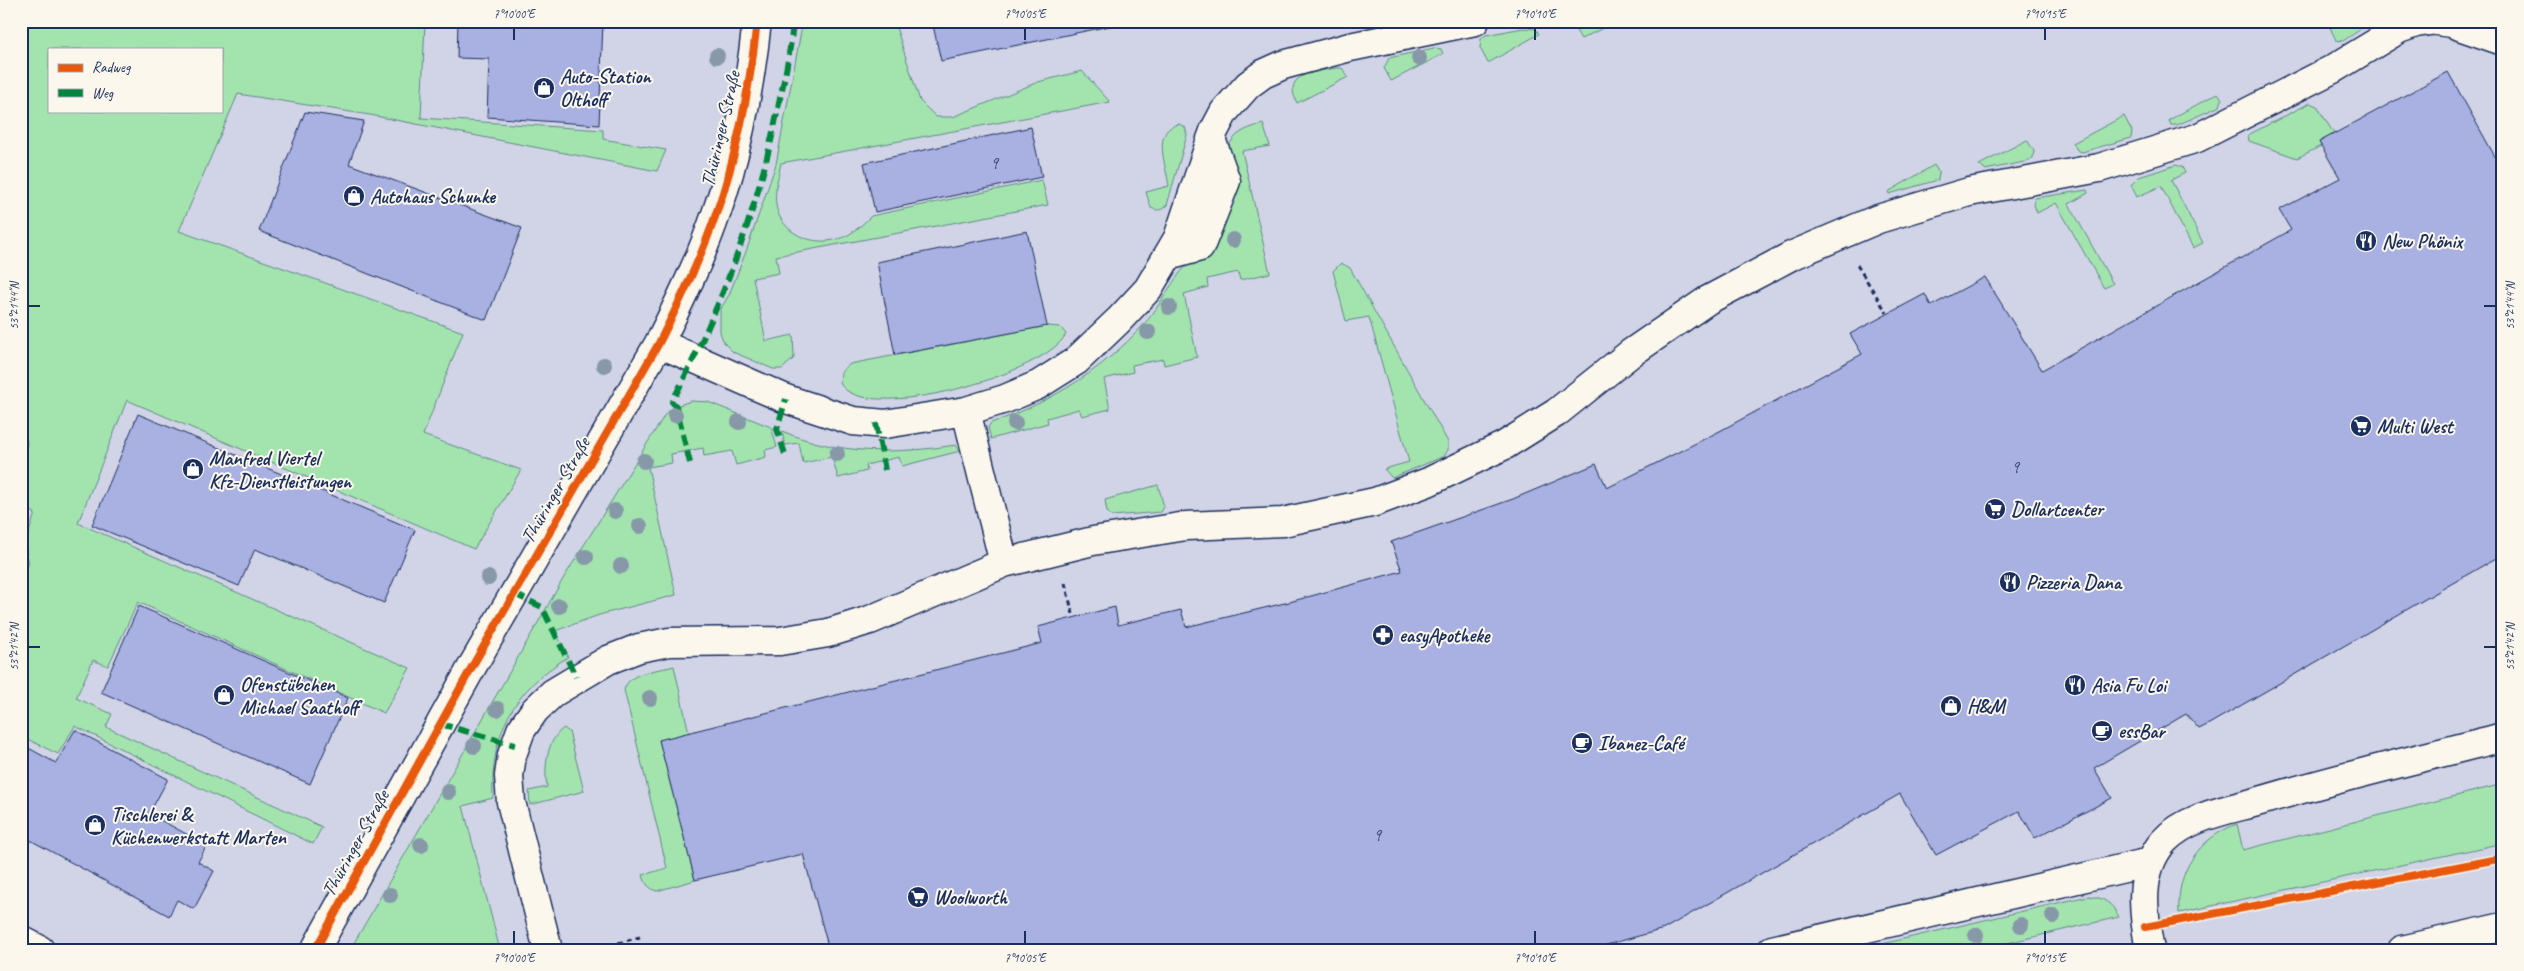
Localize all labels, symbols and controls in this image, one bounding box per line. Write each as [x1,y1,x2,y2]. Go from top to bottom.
text: 7°10'00"E [494,6,536,22]
text: 7°10'05"E [1005,6,1047,22]
text: 7°10'10"E [1515,6,1557,22]
text: 7°10'15"E [2025,6,2067,22]
legend [48,48,222,112]
text: Radweg [92,58,132,77]
place label: Auto-Station Olthoff [560,64,652,112]
street label: Thüringer Straße [695,67,746,189]
shop icon: Auto-Station Olthoff [532,76,556,100]
text: Weg [92,84,114,103]
house number: 9 [990,152,1000,174]
shop icon: Autohaus Schunke [342,184,366,208]
place label: Autohaus Schunke [370,184,496,209]
restaurant icon: New Phönix [2354,229,2378,253]
place label: New Phönix [2382,229,2464,254]
text: 53°21'44"N [6,281,22,330]
text: 53°21'44"N [2502,281,2518,330]
supermarket icon: Multi West [2349,414,2373,438]
place label: Multi West [2377,414,2455,439]
street label: Thüringer Straße [515,432,597,548]
place label: Manfred Viertel Kfz-Dienstleistungen [209,446,353,494]
house number: 9 [2011,456,2021,478]
shop icon: Manfred Viertel Kfz-Dienstleistungen [181,457,205,481]
supermarket icon: Dollartcenter [1983,497,2007,521]
place label: Dollartcenter [2011,497,2106,522]
restaurant icon: Pizzeria Dana [1998,570,2022,594]
place label: Pizzeria Dana [2026,570,2123,595]
text: 53°21'42"N [6,622,22,671]
text: 53°21'42"N [2502,622,2518,671]
pharmacy icon: easyApotheke [1371,623,1395,647]
place label: easyApotheke [1399,623,1491,649]
place label: Ofenstübchen Michael Saathoff [240,672,363,720]
restaurant icon: Asia Fu Loi [2063,673,2087,697]
place label: Asia Fu Loi [2091,673,2169,698]
shop icon: Ofenstübchen Michael Saathoff [212,683,236,707]
shop icon: H&M [1939,694,1963,718]
place label: H&M [1967,694,2007,719]
cafe icon: essBar [2090,719,2114,743]
place label: essBar [2118,719,2167,744]
cafe icon: Ibanez-Café [1570,731,1594,755]
place label: Ibanez-Café [1598,731,1687,756]
street label: Thüringer Straße [316,784,396,901]
place label: Tischlerei & Küchenwerkstatt Marten [111,802,287,850]
shop icon: Tischlerei & Küchenwerkstatt Marten [83,813,107,837]
house number: 9 [1373,824,1383,846]
supermarket icon: Woolworth [906,885,930,909]
place label: Woolworth [934,885,1008,910]
text: 7°10'00"E [494,950,536,966]
text: 7°10'05"E [1005,950,1047,966]
text: 7°10'10"E [1515,950,1557,966]
text: 7°10'15"E [2025,950,2067,966]

